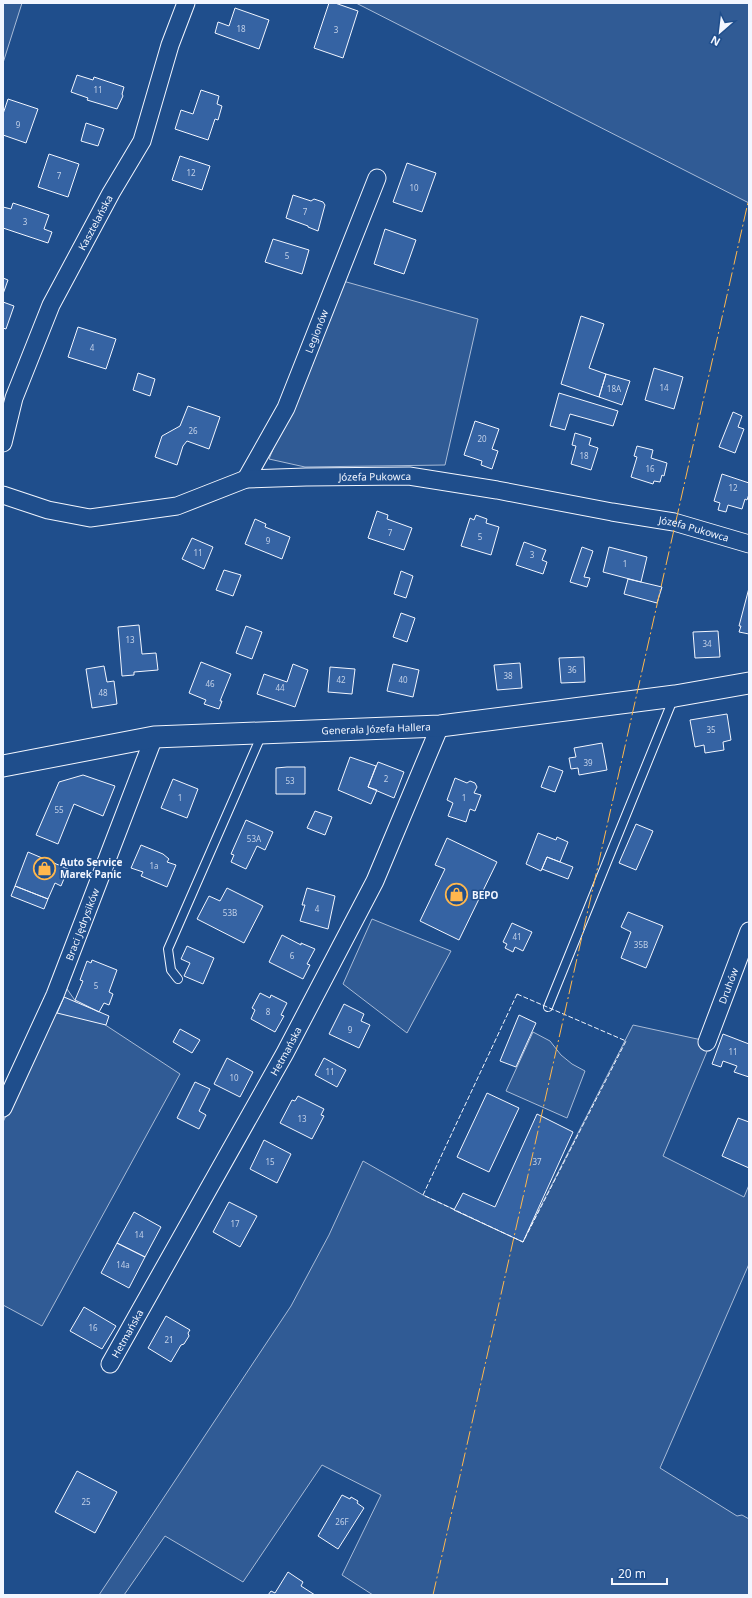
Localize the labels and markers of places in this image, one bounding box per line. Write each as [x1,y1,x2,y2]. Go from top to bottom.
shop icon: Auto Service Marek Panic [32,855,58,881]
place label: Auto Service Marek Panic [60,855,122,881]
shop icon: BEPO [444,882,470,908]
place label: BEPO [472,888,498,902]

